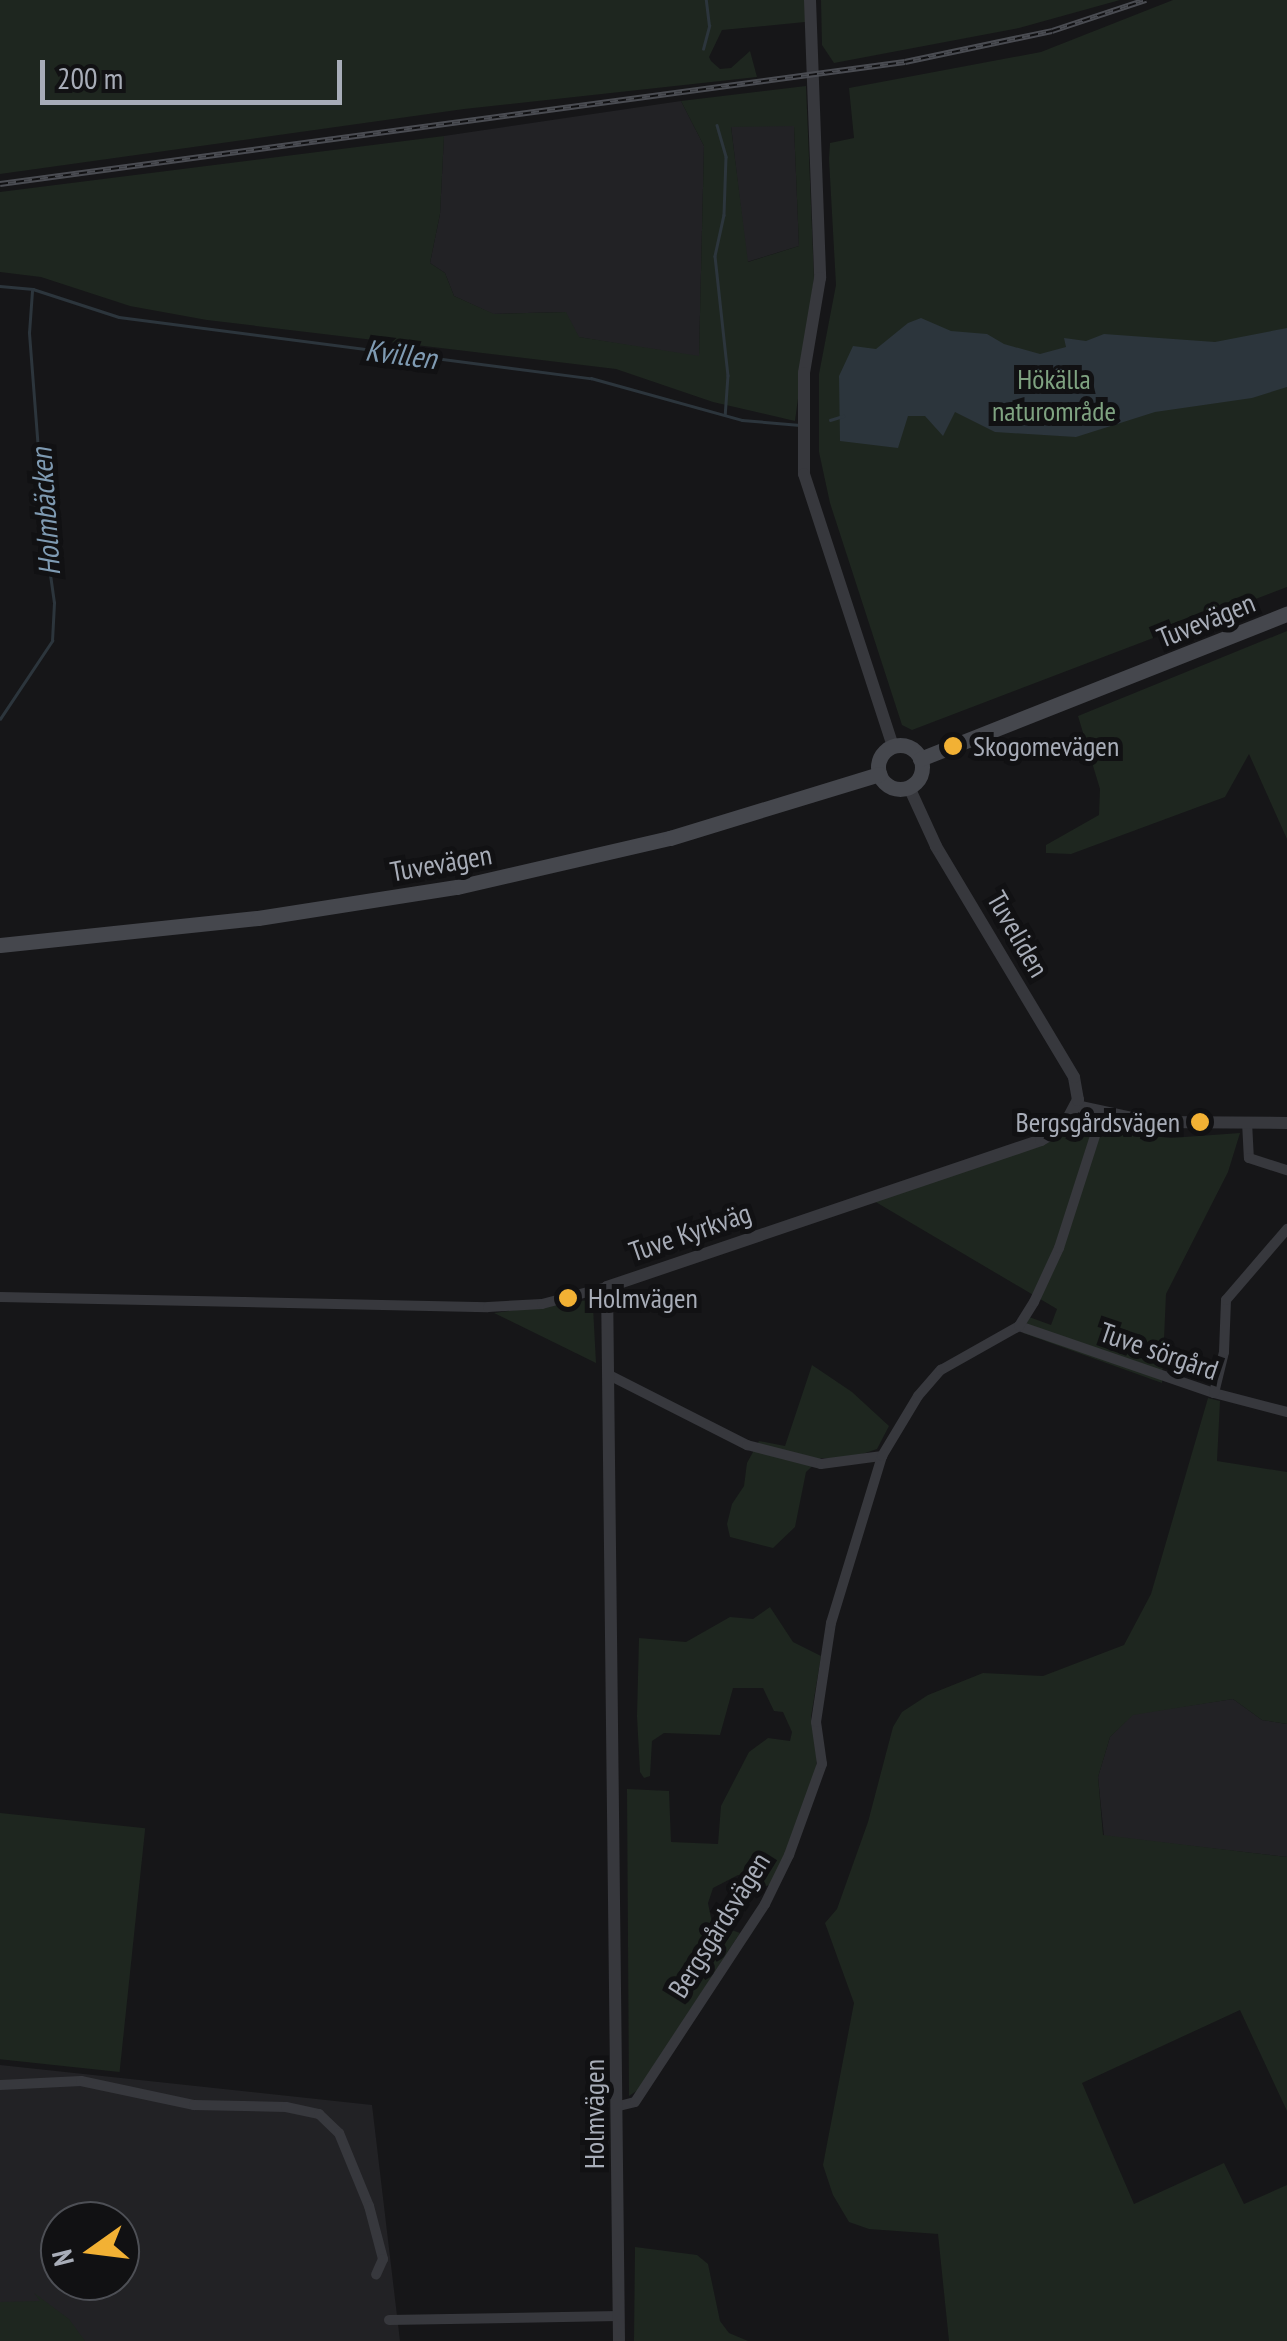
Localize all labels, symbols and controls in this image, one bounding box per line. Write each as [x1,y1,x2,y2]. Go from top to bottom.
scale bar [45,40,348,102]
text: 200 m [57,58,123,97]
water label: Kvillen [363,332,439,376]
park label: Hökälla naturområde [992,362,1116,428]
water label: Holmbäcken [23,447,67,577]
street label: Tuvevägen [1152,585,1260,655]
place label: Skogomevägen [973,729,1119,763]
marker: Skogomevägen [942,735,964,757]
street label: Tuvevägen [388,838,494,888]
street label: Tuveliden [980,885,1056,983]
place label: Bergsgårdsvägen [1015,1105,1180,1139]
marker: Bergsgårdsvägen [1189,1111,1211,1133]
street label: Tuve Kyrkväg [625,1196,755,1268]
place label: Holmvägen [588,1281,698,1315]
marker: Holmvägen [557,1287,579,1309]
street label: Tuve sörgård [1095,1315,1223,1387]
street label: Bergsgårdsvägen [661,1846,777,2004]
street label: Holmvägen [577,2059,611,2169]
north arrow [40,2201,140,2301]
text: N [43,2246,82,2270]

